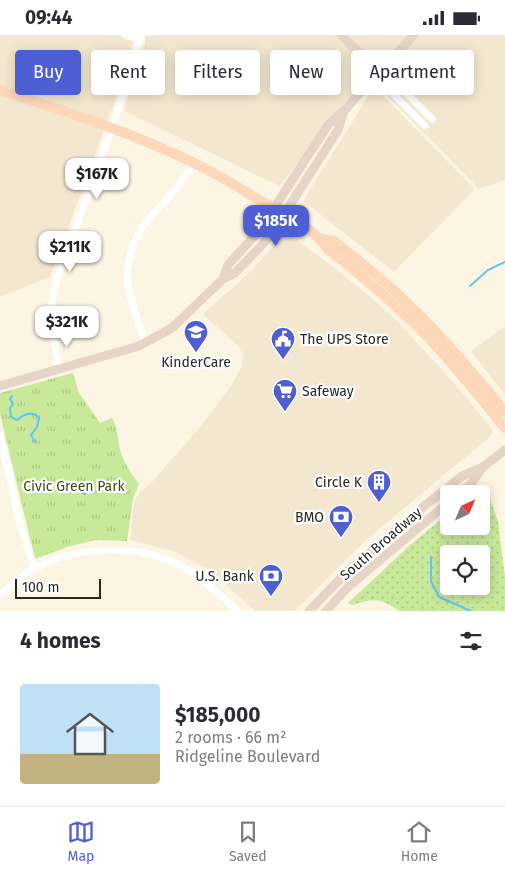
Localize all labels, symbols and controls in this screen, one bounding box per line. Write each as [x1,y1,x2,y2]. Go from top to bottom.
text: 09:44 [25,6,73,29]
chip: Buy [15,50,81,95]
chip: Rent [91,50,165,95]
chip: Filters [175,50,260,95]
chip: New [270,50,341,95]
chip: Apartment [351,50,474,95]
pin: $167K [62,157,132,200]
text: $167K [76,164,118,183]
pin: $185K [241,205,311,247]
text: $185K [254,211,298,230]
pin: $211K [35,231,105,273]
text: $211K [49,237,91,256]
pin: $321K [32,305,102,348]
text: $321K [46,312,88,331]
school or university icon: KinderCare [183,319,209,353]
public building icon: The UPS Store [270,326,296,360]
place label: The UPS Store [300,331,389,348]
place label: KinderCare [161,354,231,371]
supermarket icon: Safeway [272,378,298,412]
place label: Safeway [302,383,354,400]
building icon: Circle K [366,469,392,503]
place label: Circle K [315,474,363,491]
park label: Civic Green Park [23,478,126,495]
north arrow [440,485,490,535]
map controls [440,485,490,595]
bank icon: BMO [328,504,354,538]
street label: South Broadway [337,504,425,584]
place label: BMO [295,509,324,526]
button: locate [440,545,490,595]
bank icon: U.S. Bank [258,563,284,597]
place label: U.S. Bank [195,568,255,585]
scale bar [15,576,101,599]
text: 100 m [22,579,59,596]
icon: filters [457,627,485,655]
text: 4 homes [20,628,101,654]
text: $185,000 [175,702,261,728]
icon: home [60,704,120,764]
text: 2 rooms · 66 m² [175,728,286,747]
text: Ridgeline Boulevard [175,747,320,766]
tab: Map [67,818,95,865]
tab: Saved [229,818,267,865]
tab: Home [401,818,438,865]

